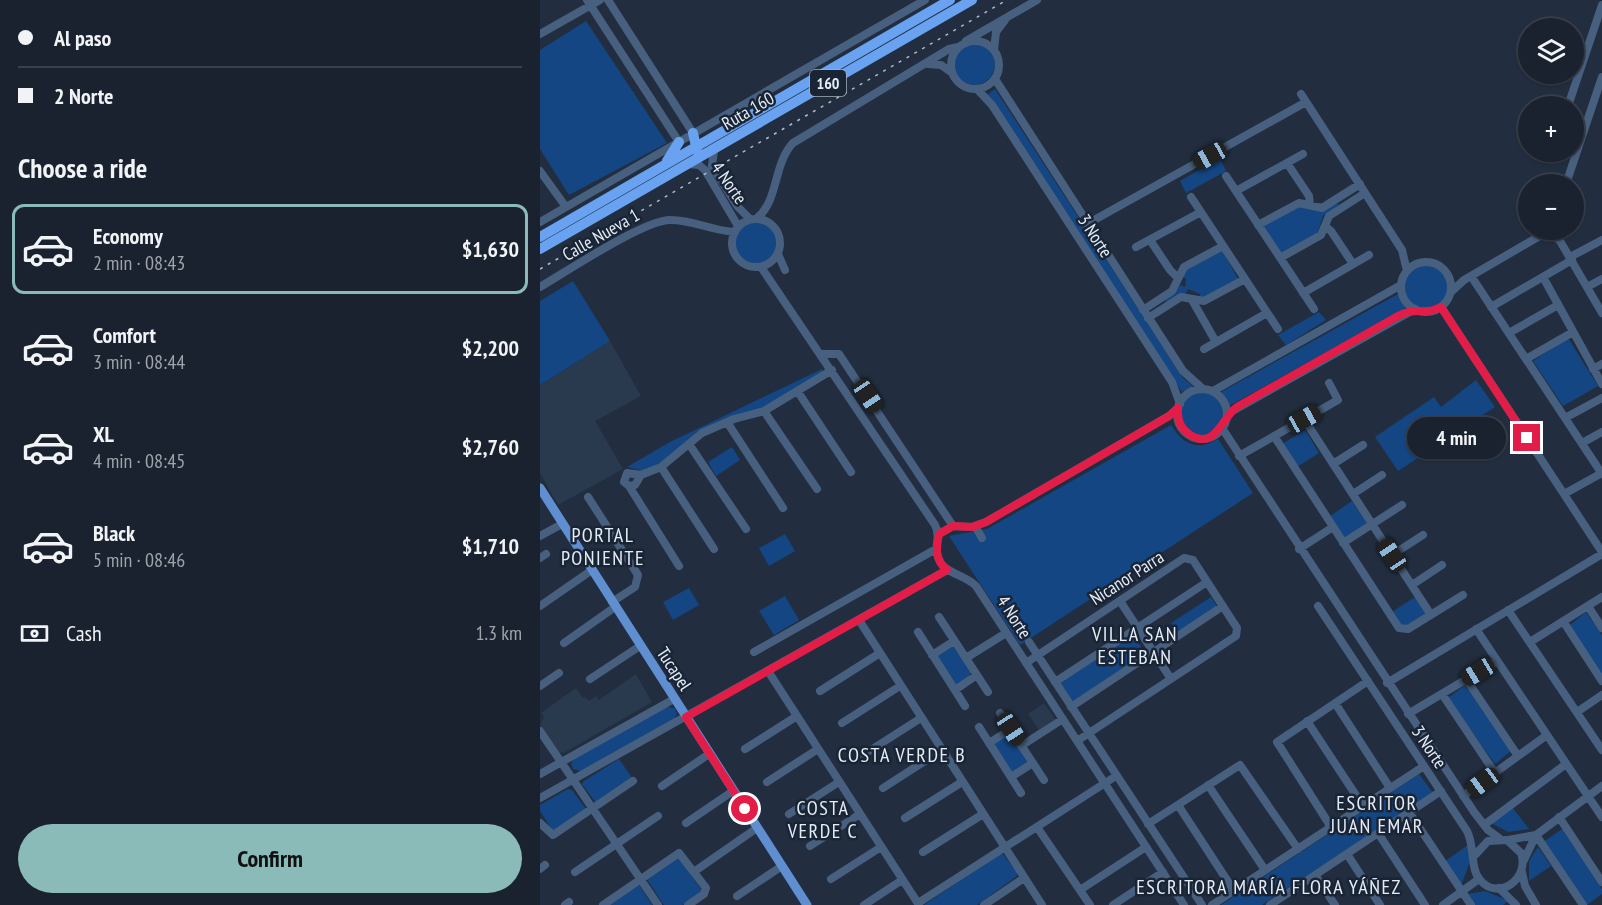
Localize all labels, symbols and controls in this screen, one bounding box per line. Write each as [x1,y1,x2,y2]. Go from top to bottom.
map controls [1518,18,1584,240]
button: layers [1518,18,1584,84]
text: Al paso [54,24,111,52]
road number: 160 [810,70,846,96]
text: 2 Norte [54,82,114,110]
street label: Ruta 160 [717,86,778,135]
button: + [1518,96,1584,162]
car [1190,139,1230,173]
text: Choose a ride [18,151,147,185]
street label: 4 Norte [707,157,752,209]
button: − [1518,174,1584,240]
street label: Calle Nueva 1 [558,203,644,266]
street label: 3 Norte [1073,210,1118,262]
icon: car [21,222,75,276]
text: Economy [93,222,163,250]
text: $1,630 [462,235,519,263]
text: 2 min · 08:43 [93,250,185,276]
icon: car [21,321,75,375]
text: Comfort [93,321,156,349]
text: $2,200 [462,334,519,362]
text: 3 min · 08:44 [93,349,185,375]
car [850,376,886,416]
car [1284,402,1324,436]
callout: 4 min [1407,417,1506,459]
icon: car [21,420,75,474]
text: XL [93,420,114,448]
route end [1513,424,1540,451]
text: 4 min [1436,425,1477,451]
text: $2,760 [462,433,519,461]
text: 4 min · 08:45 [93,448,185,474]
icon: car [21,519,75,573]
text: Black [93,519,135,547]
district label: PORTAL PONIENTE [561,522,645,571]
text: $1,710 [462,532,519,560]
car [1374,535,1410,575]
street label: Nicanor Parra [1085,545,1168,610]
text: 5 min · 08:46 [93,547,185,573]
street label: 4 Norte [992,591,1037,643]
icon: cash [18,617,51,650]
text: Cash [66,619,102,647]
text: 1.3 km [475,620,522,646]
district label: VILLA SAN ESTEBAN [1091,621,1178,670]
street label: Tucapel [652,643,697,696]
car [1458,655,1498,689]
car [994,709,1028,749]
street label: 3 Norte [1407,721,1452,773]
district label: COSTA VERDE B [838,742,966,768]
car [1463,764,1503,800]
district label: ESCRITOR JUAN EMAR [1329,790,1424,839]
route start [731,795,758,822]
district label: COSTA VERDE C [787,795,858,844]
button: Confirm [18,824,522,893]
district label: ESCRITORA MARÍA FLORA YÁÑEZ [1136,874,1402,900]

